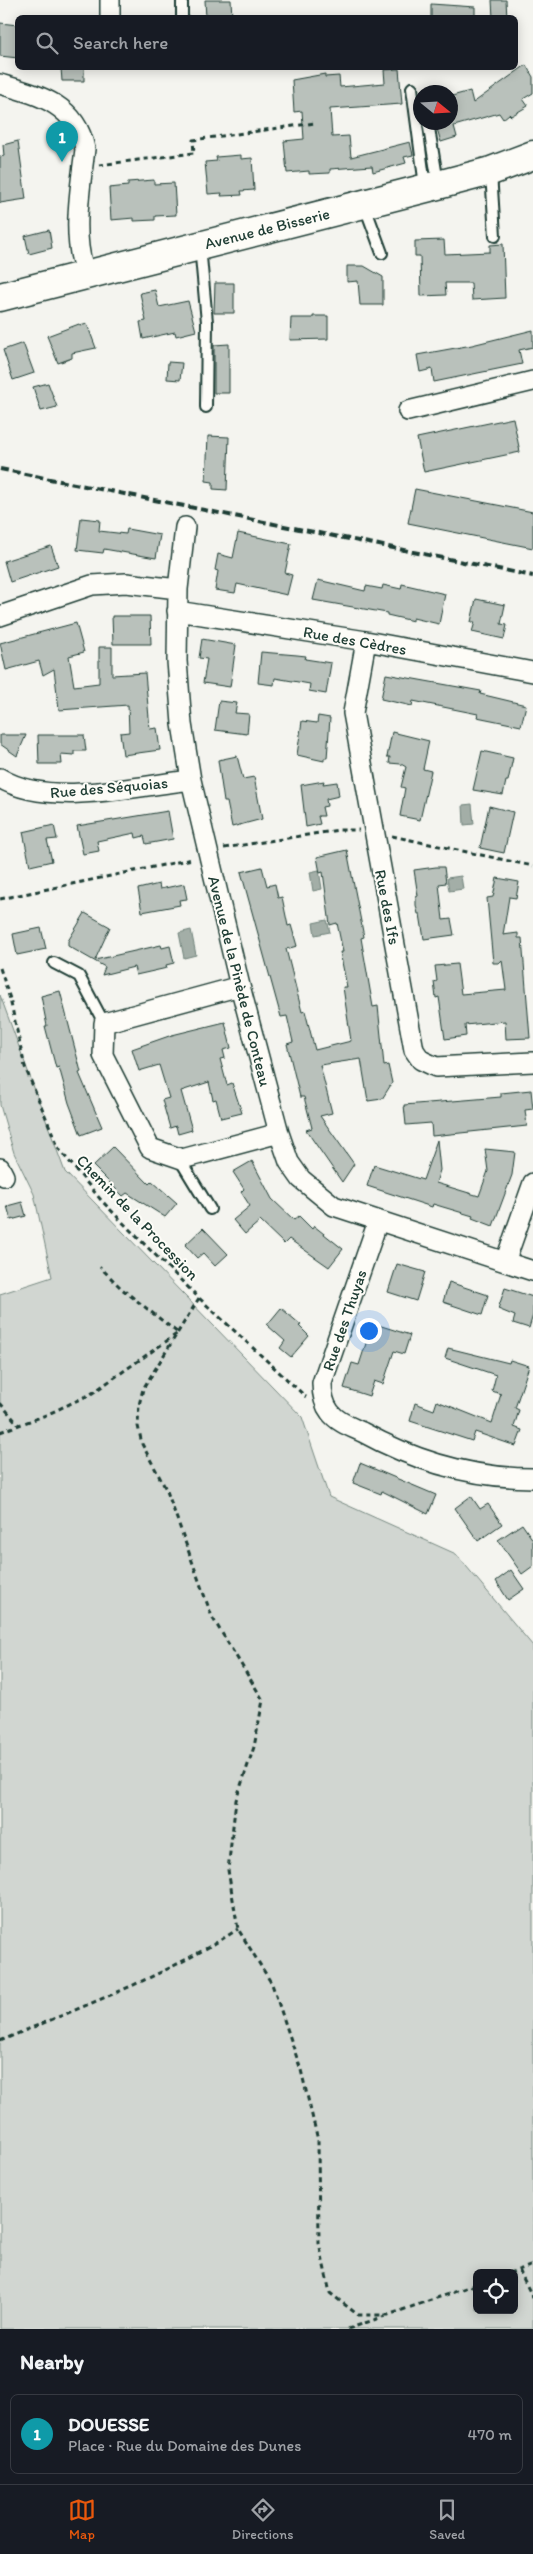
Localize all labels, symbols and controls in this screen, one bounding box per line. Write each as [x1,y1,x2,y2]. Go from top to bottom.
search box [15,15,518,70]
icon: search [33,29,61,57]
text: Search here [73,31,168,54]
north arrow [413,85,458,130]
pin: 1 [46,121,78,162]
street label: Avenue de Bisserie [203,204,332,253]
street label: Rue des Cèdres [302,622,408,659]
street label: Rue des Séquoias [49,773,169,802]
street label: Rue des Ifs [371,868,404,946]
street label: Avenue de la Pinède de Conteau [204,874,275,1088]
street label: Chemin de la Procession [73,1151,203,1284]
street label: Rue des Thuyas [318,1267,371,1373]
your location [356,1318,382,1344]
map controls [473,2269,518,2314]
button: locate [473,2269,518,2314]
text: Nearby [20,2349,84,2374]
text: DOUESSE [68,2413,149,2436]
text: 1 [33,2425,41,2444]
text: 470 m [468,2425,512,2444]
text: Place · Rue du Domaine des Dunes [68,2436,301,2455]
tab: Map [68,2496,96,2543]
tab: Directions [232,2496,293,2543]
tab: Saved [429,2496,465,2543]

